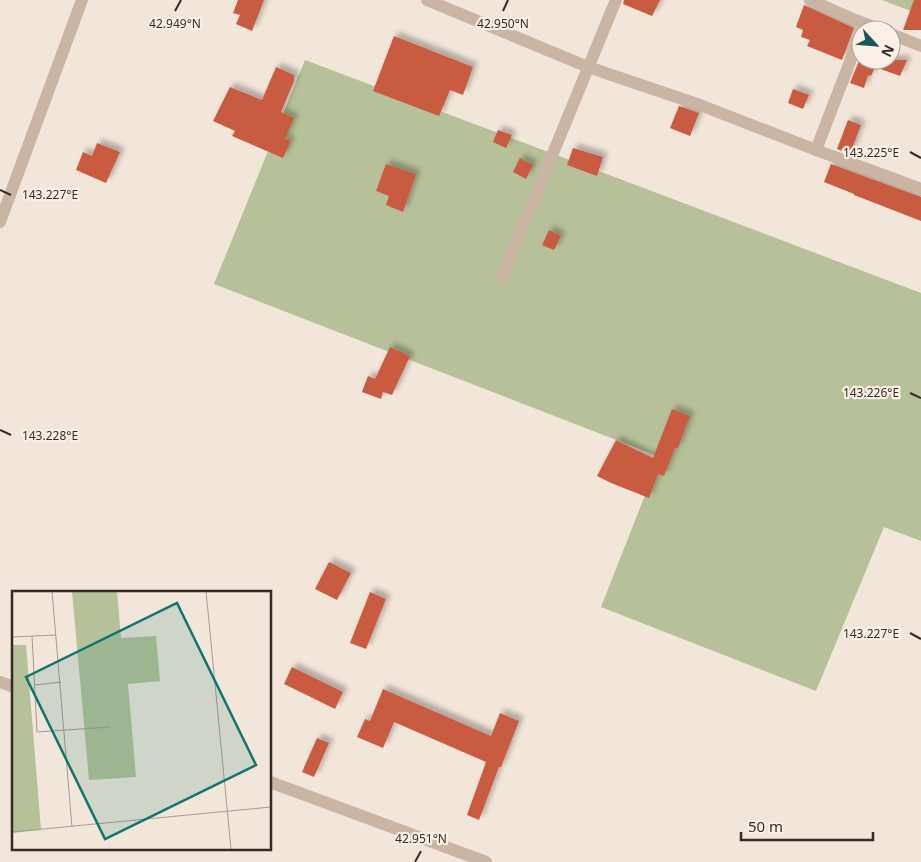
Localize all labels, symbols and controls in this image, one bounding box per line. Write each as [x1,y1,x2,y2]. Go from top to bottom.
text: 42.949°N [149,15,201,32]
text: 42.950°N [477,15,529,32]
north arrow [851,20,901,70]
text: N [877,42,899,60]
text: 143.225°E [843,144,899,161]
text: 143.227°E [22,186,78,203]
text: 143.226°E [843,384,899,401]
text: 143.228°E [22,427,78,444]
inset map [12,591,271,850]
text: 143.227°E [843,625,899,642]
scale bar [741,810,874,842]
text: 50 m [748,816,783,836]
text: 42.951°N [395,830,447,847]

